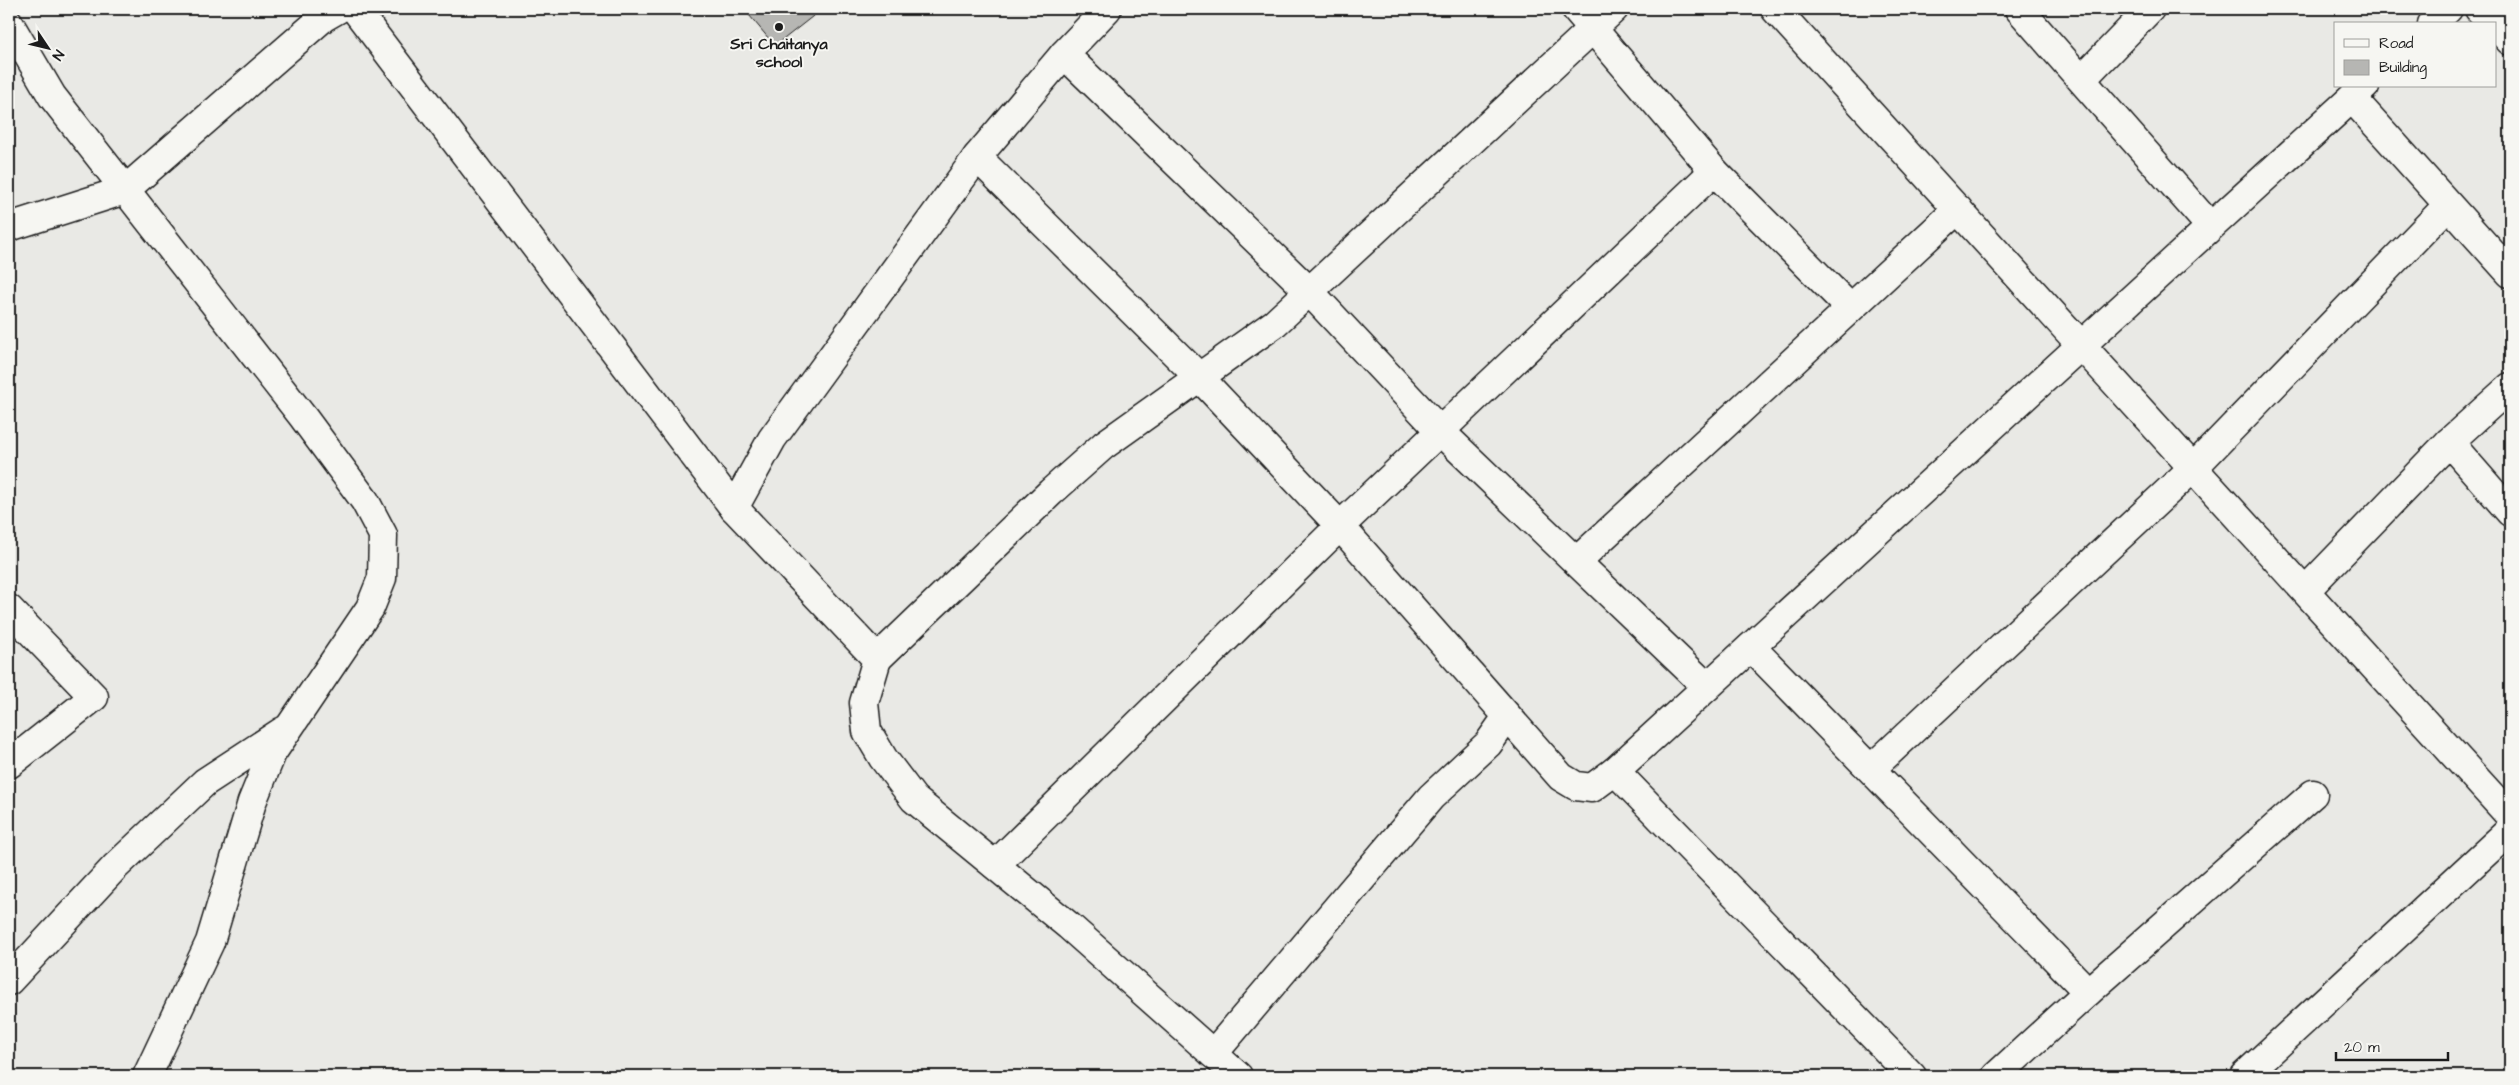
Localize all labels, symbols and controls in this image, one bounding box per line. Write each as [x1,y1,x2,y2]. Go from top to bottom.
marker: Sri Chaitanya school [773,21,785,33]
north arrow [22,22,72,72]
legend [2334,22,2496,88]
place label: Sri Chaitanya school [729,33,829,73]
text: Road [2379,33,2414,54]
text: N [47,46,69,64]
text: Building [2379,57,2427,79]
scale bar [2336,1030,2449,1062]
text: 20 m [2344,1037,2380,1058]

